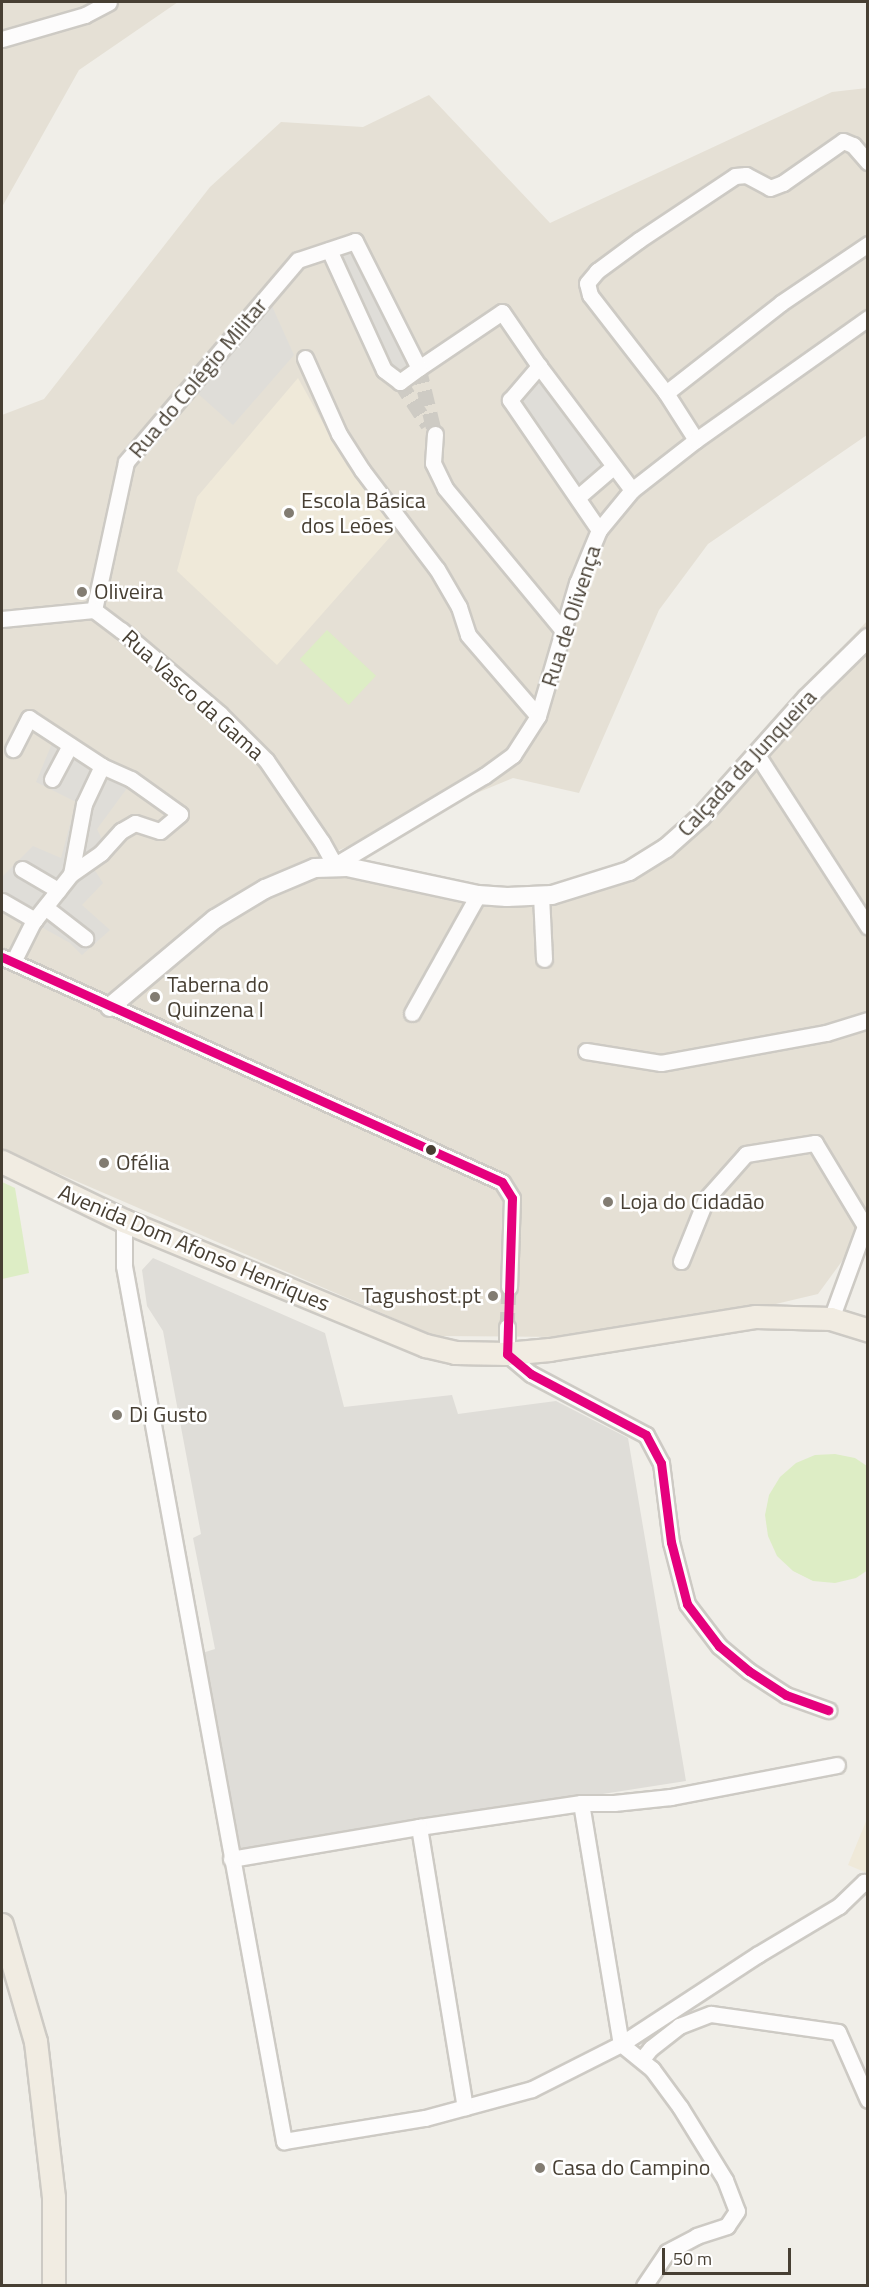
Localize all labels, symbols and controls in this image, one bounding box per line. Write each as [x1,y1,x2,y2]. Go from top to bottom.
street label: Rua do Colégio Militar [123,293,273,463]
place label: Escola Básica dos Leões [301,487,426,538]
marker: Escola Básica dos Leões [282,506,296,520]
street label: Rua de Olivença [536,542,606,690]
place label: Oliveira [94,579,163,605]
marker: Oliveira [75,585,89,599]
street label: Rua Vasco da Gama [117,624,269,766]
street label: Calçada da Junqueira [672,684,822,842]
place label: Taberna do Quinzena I [167,971,269,1022]
marker: Taberna do Quinzena I [148,990,162,1004]
unlabelled marker [425,1144,437,1156]
place label: Ofélia [116,1150,170,1176]
marker: Ofélia [97,1156,111,1170]
street label: Avenida Dom Afonso Henriques [54,1179,334,1317]
place label: Loja do Cidadão [620,1189,765,1215]
marker: Loja do Cidadão [601,1195,615,1209]
place label: Tagushost.pt [362,1283,481,1309]
marker: Tagushost.pt [486,1289,500,1303]
place label: Di Gusto [129,1402,208,1428]
marker: Di Gusto [110,1408,124,1422]
place label: Casa do Campino [552,2155,710,2181]
marker: Casa do Campino [533,2161,547,2175]
scale bar [665,2236,794,2274]
text: 50 m [673,2245,712,2272]

